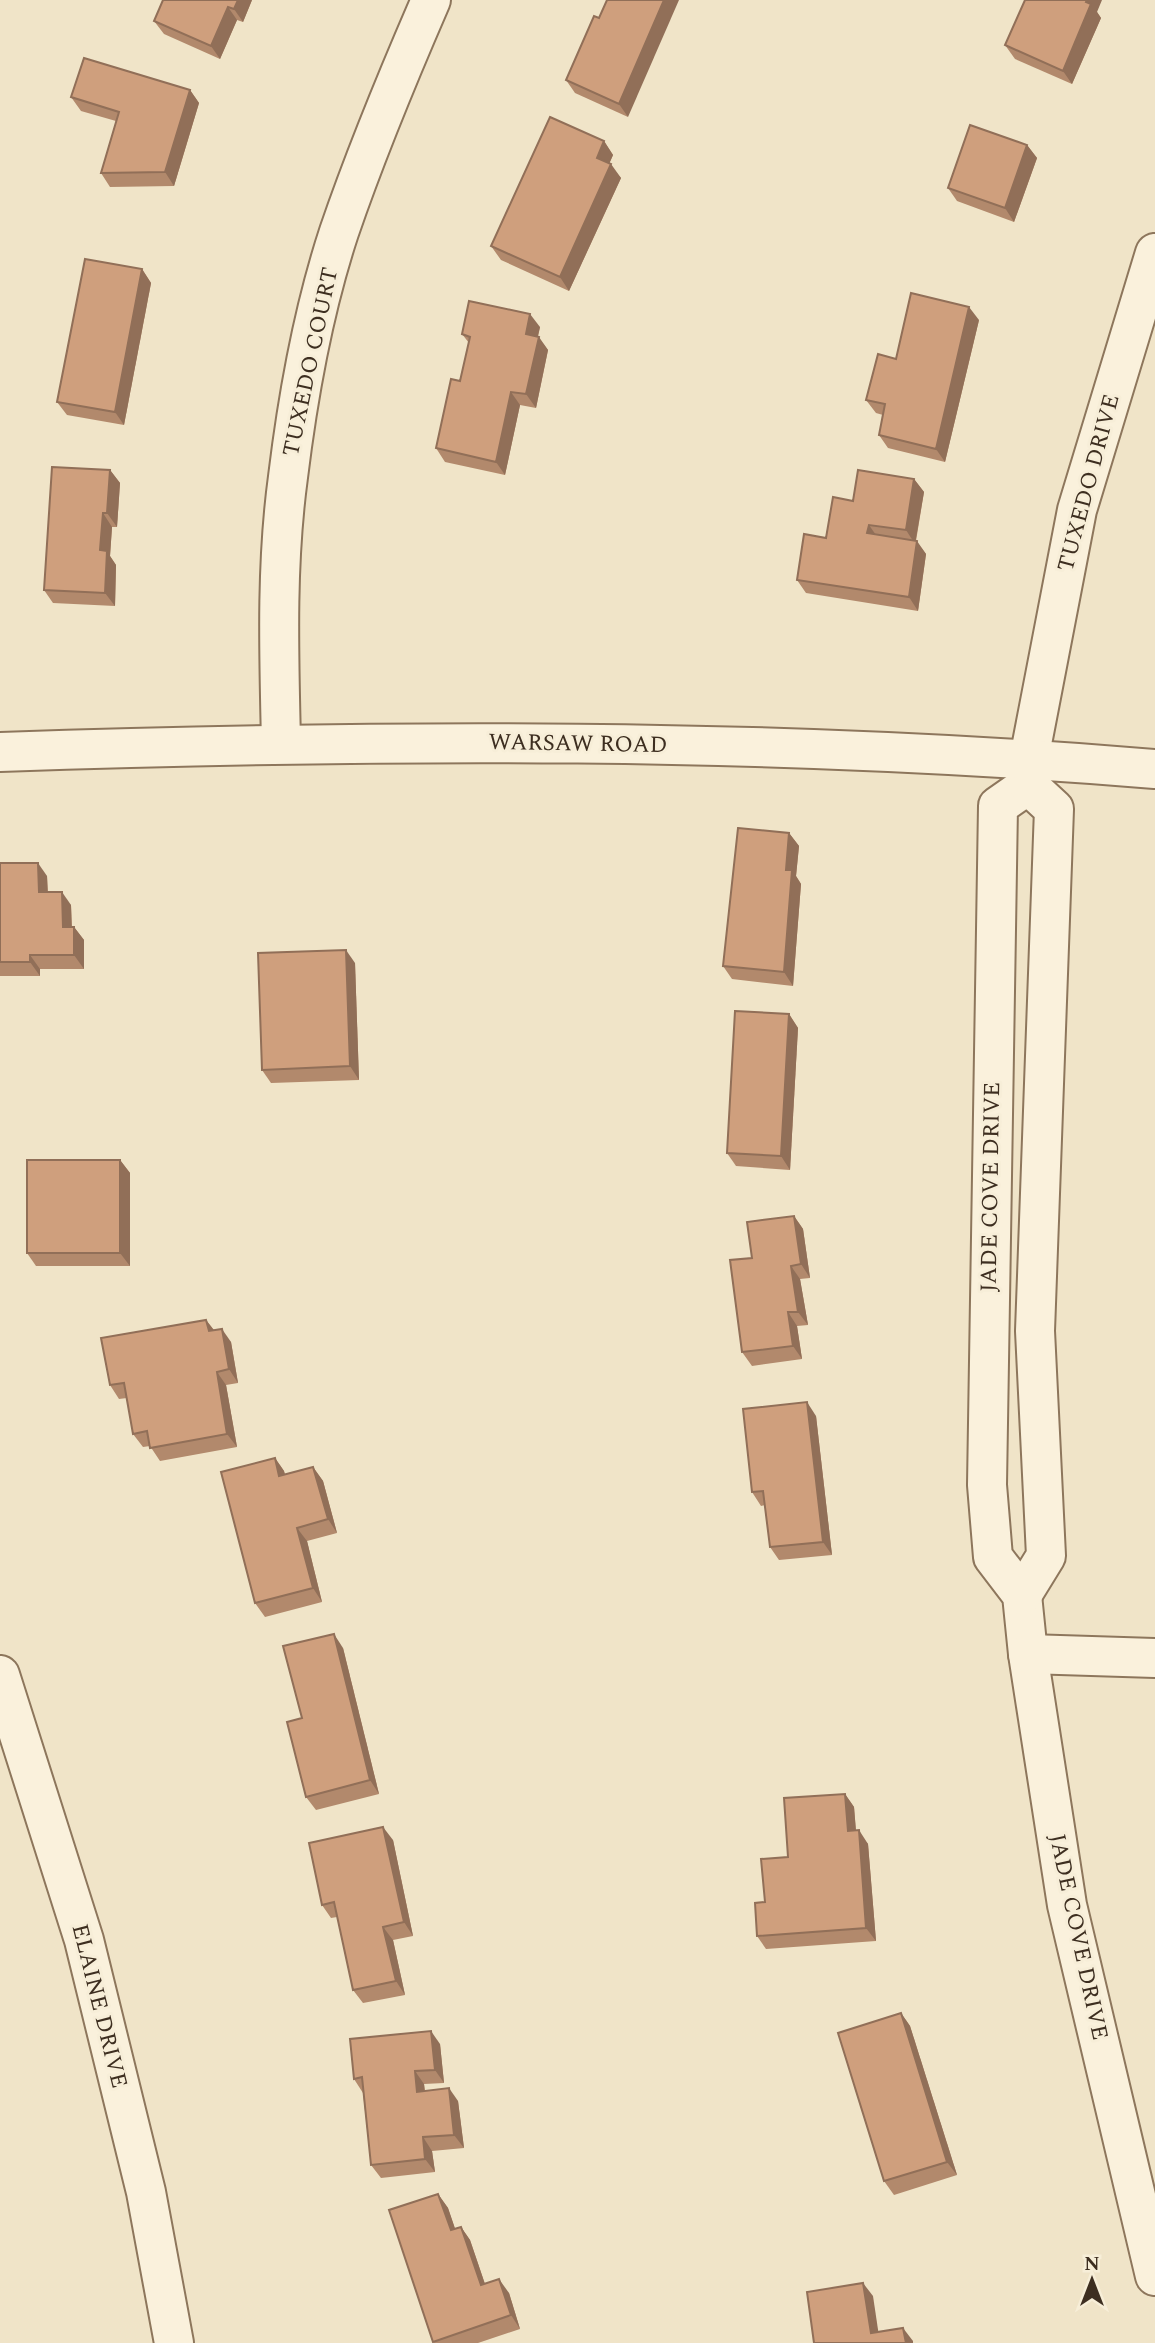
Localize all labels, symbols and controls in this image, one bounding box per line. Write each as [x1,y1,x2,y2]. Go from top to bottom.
street label: TUXEDO COURT [274,264,348,460]
street label: TUXEDO DRIVE [1048,390,1130,576]
street label: WARSAW ROAD [488,725,668,763]
street label: JADE COVE DRIVE [972,1082,1010,1292]
street label: JADE COVE DRIVE [1039,1831,1117,2043]
street label: ELAINE DRIVE [62,1920,136,2092]
north arrow [1057,2245,1127,2315]
text: N [1084,2250,1100,2279]

